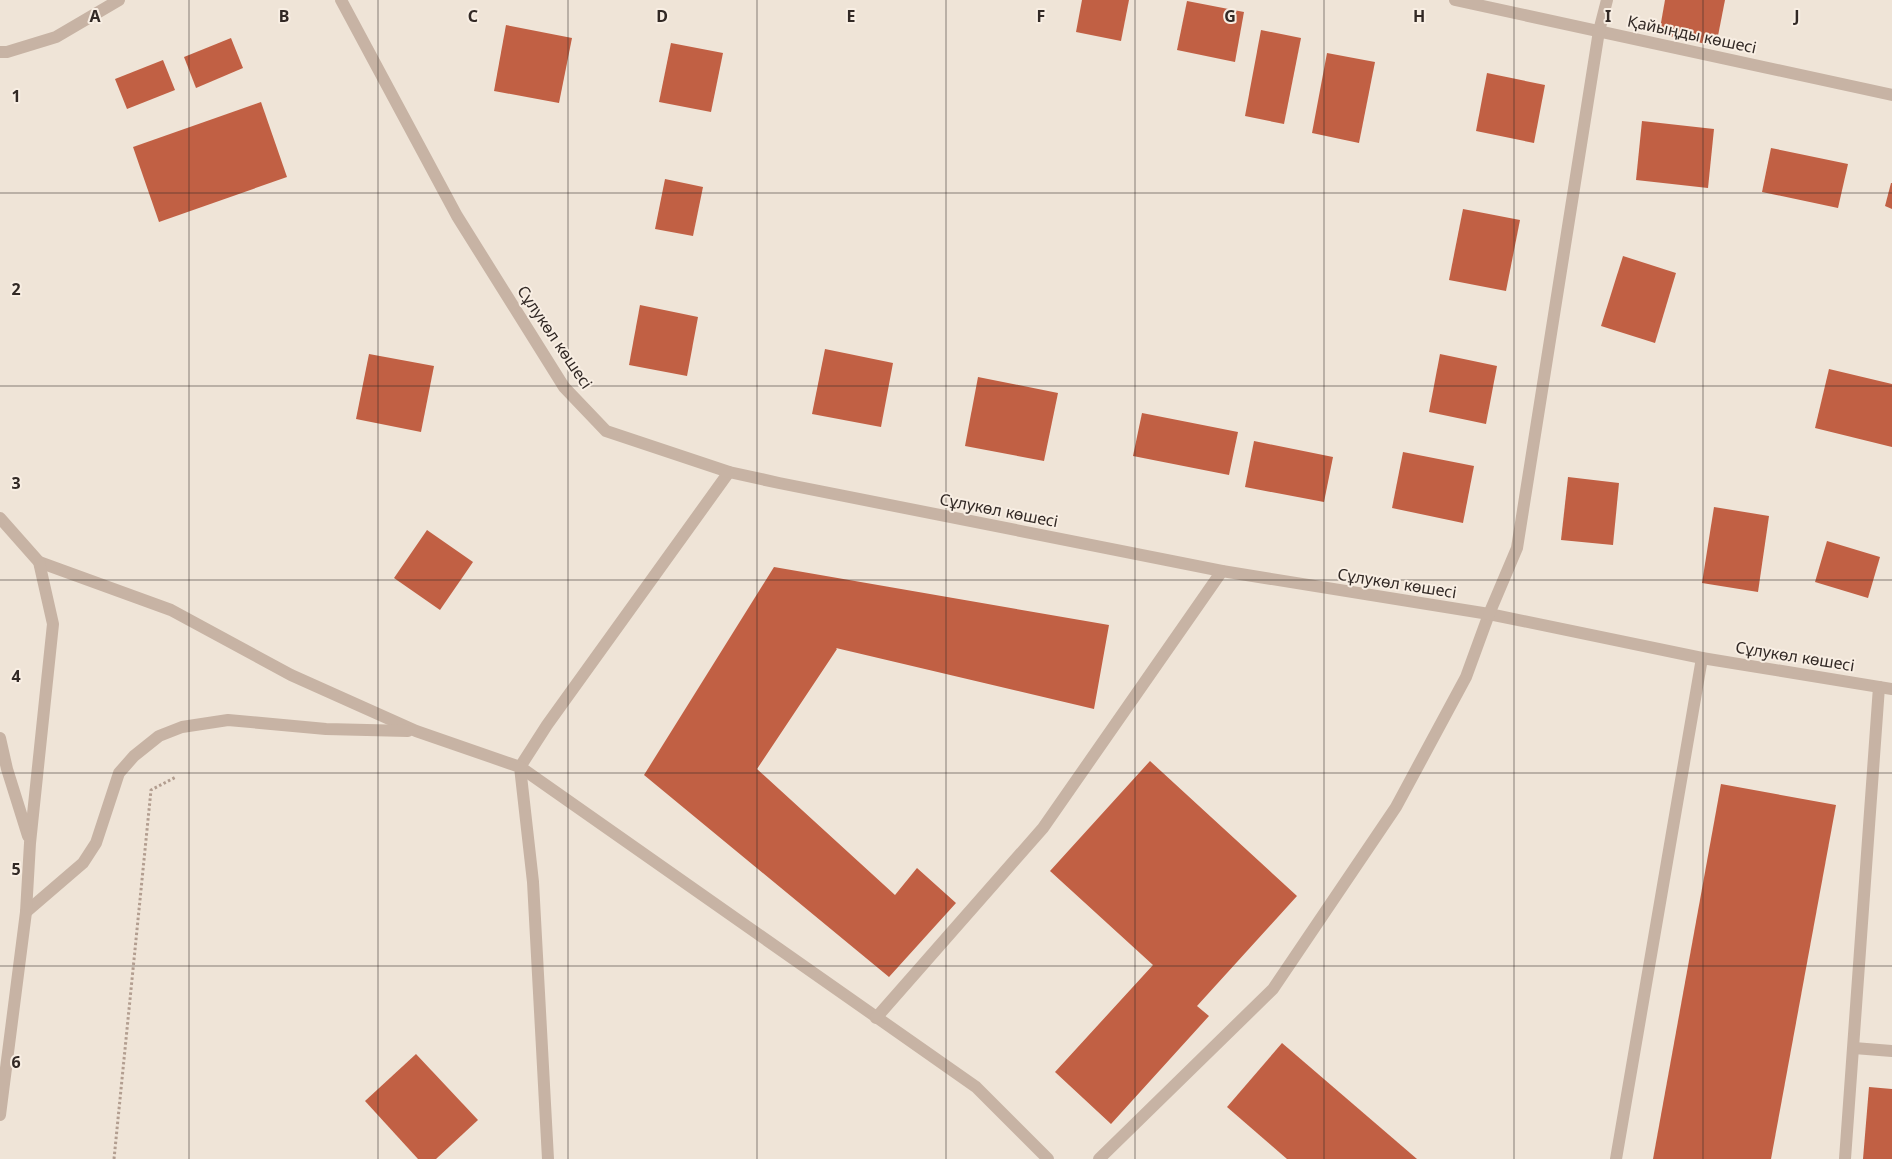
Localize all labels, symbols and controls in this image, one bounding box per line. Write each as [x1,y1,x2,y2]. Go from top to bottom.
text: A [89,5,101,27]
text: B [279,5,289,27]
text: C [468,5,478,27]
text: D [656,5,668,27]
text: E [847,5,856,27]
text: F [1037,5,1045,27]
text: G [1224,5,1236,27]
text: H [1413,5,1425,27]
text: I [1605,5,1611,27]
text: J [1792,5,1800,27]
street label: Қайыңды көшесі [1625,10,1759,58]
text: 1 [11,85,21,107]
text: 2 [11,278,21,300]
street label: Сұлукөл көшесі [512,281,598,393]
text: 3 [11,472,21,494]
street label: Сұлукөл көшесі [938,488,1060,532]
street label: Сұлукөл көшесі [1336,563,1458,603]
street label: Сұлукөл көшесі [1734,636,1856,676]
text: 4 [11,665,21,687]
text: 5 [11,858,21,880]
text: 6 [11,1051,21,1073]

